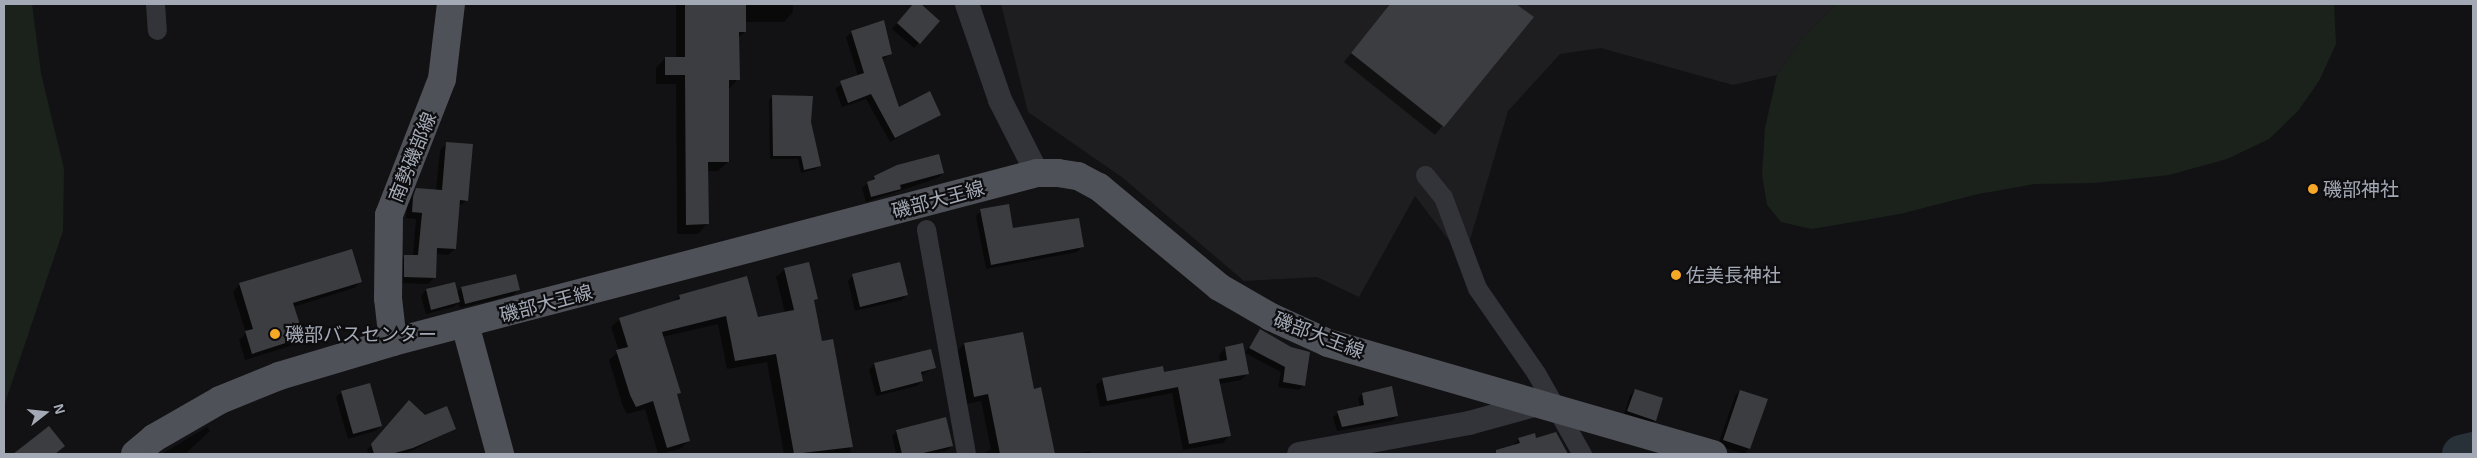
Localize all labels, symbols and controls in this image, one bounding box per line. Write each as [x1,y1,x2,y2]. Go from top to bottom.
street label: 南勢磯部線 [384,109,440,205]
street label: 磯部大王線 [889,176,987,222]
place label: 磯部神社 [2323,178,2399,200]
marker: 磯部神社 [2307,183,2319,195]
place label: 佐美長神社 [1686,264,1781,286]
marker: 佐美長神社 [1670,269,1682,281]
street label: 磯部大王線 [497,280,595,326]
street label: 磯部大王線 [1271,307,1367,363]
place label: 磯部バスセンター [285,323,437,345]
marker: 磯部バスセンター [269,328,281,340]
north arrow [20,388,70,438]
text: N [50,402,69,416]

